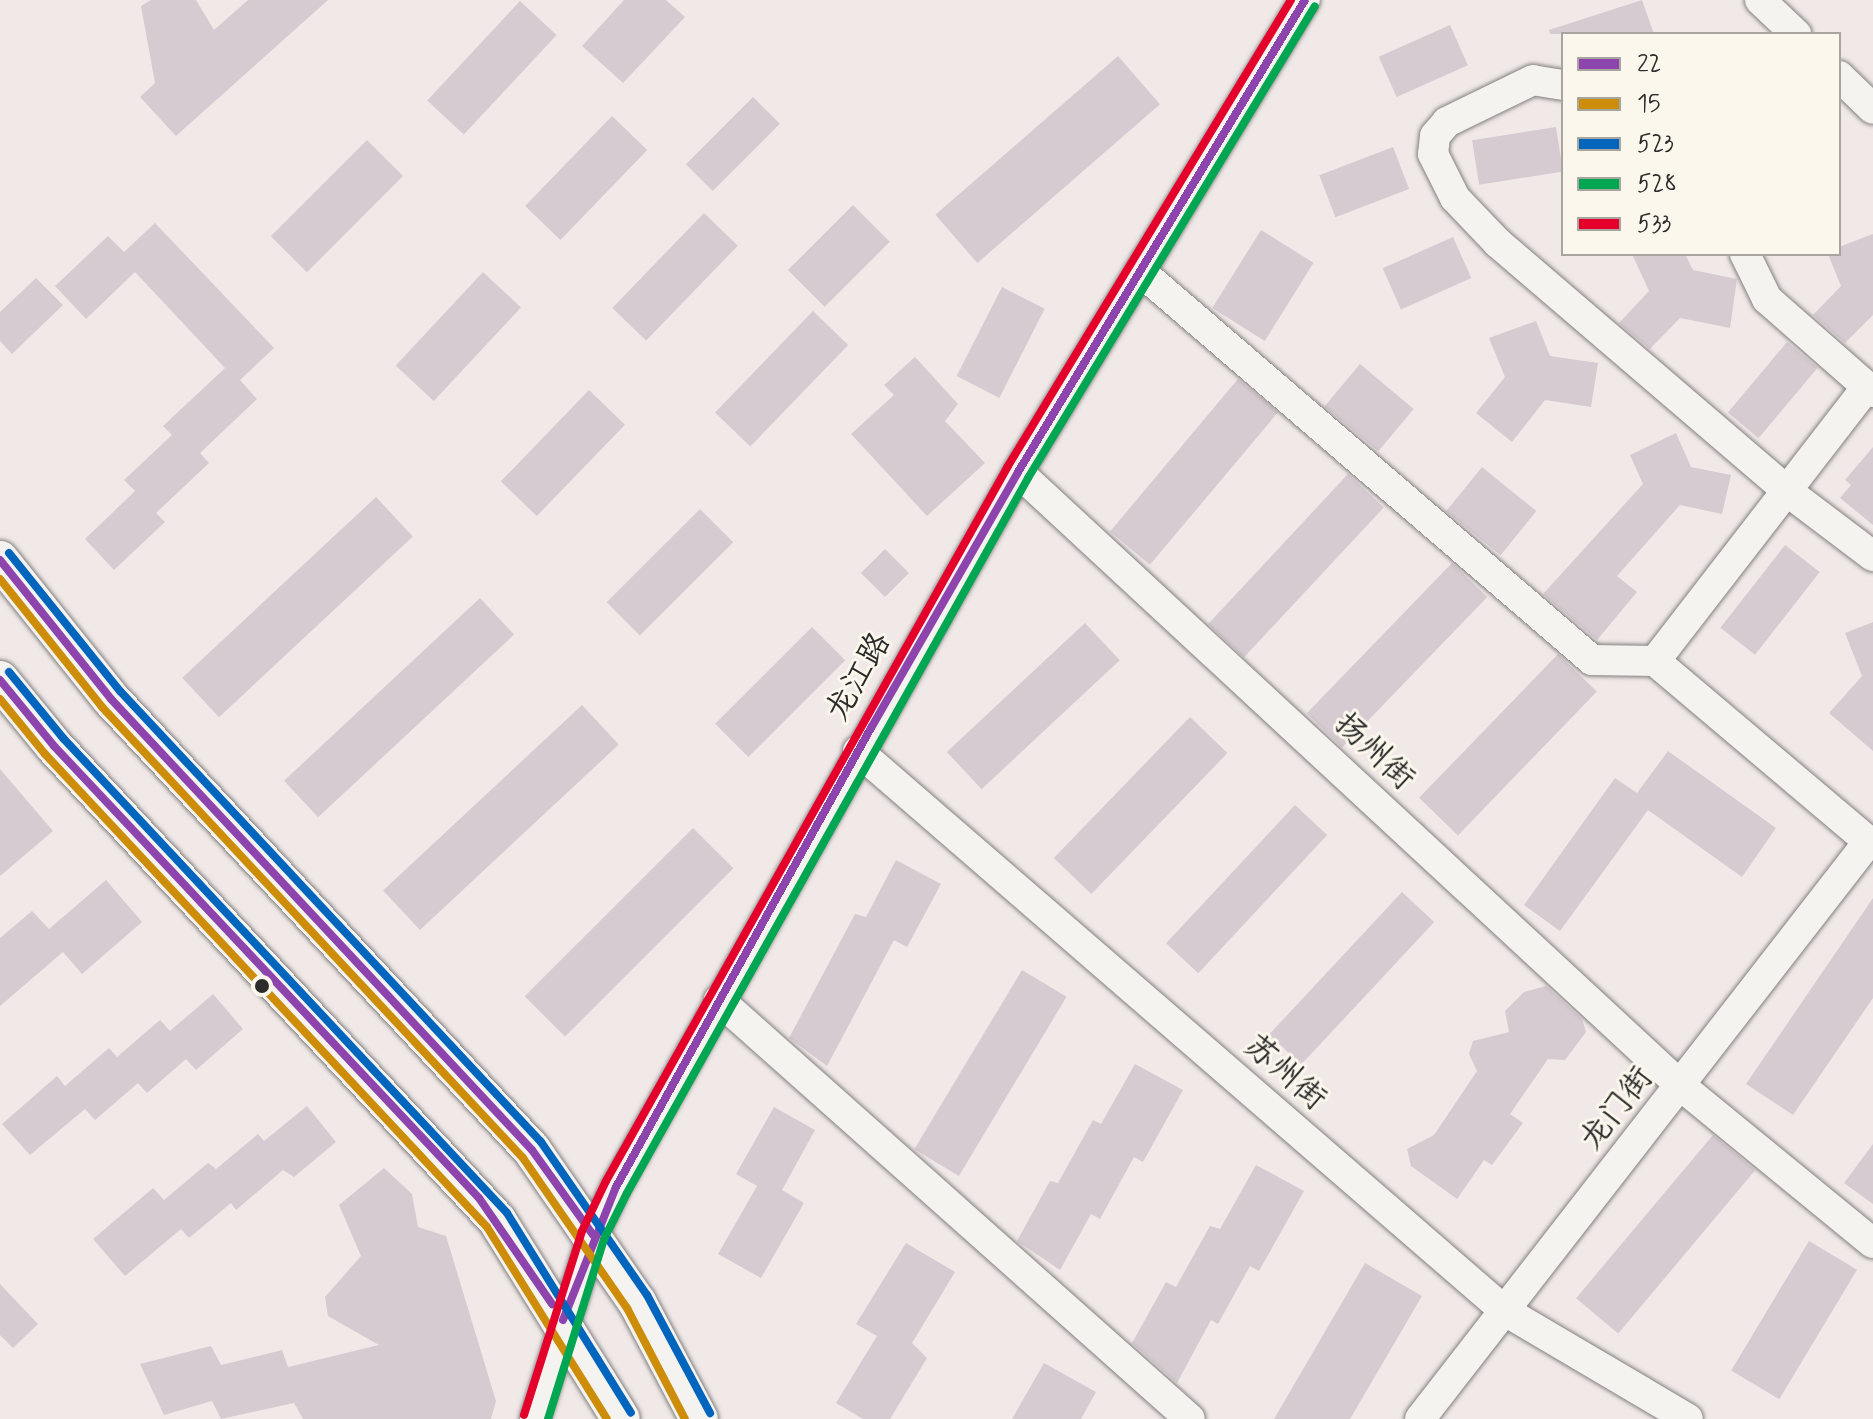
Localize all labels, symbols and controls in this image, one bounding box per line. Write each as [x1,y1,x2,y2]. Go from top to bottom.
legend [1561,32,1841,256]
text: 22 [1637,49,1661,80]
text: 15 [1637,89,1661,120]
text: 523 [1637,129,1674,160]
text: 528 [1637,169,1677,200]
text: 533 [1637,209,1671,240]
street label: 龙江路 [818,626,900,728]
street label: 扬州街 [1326,705,1422,799]
unlabelled marker [254,978,270,994]
street label: 苏州街 [1236,1027,1334,1119]
street label: 龙门街 [1572,1059,1662,1159]

